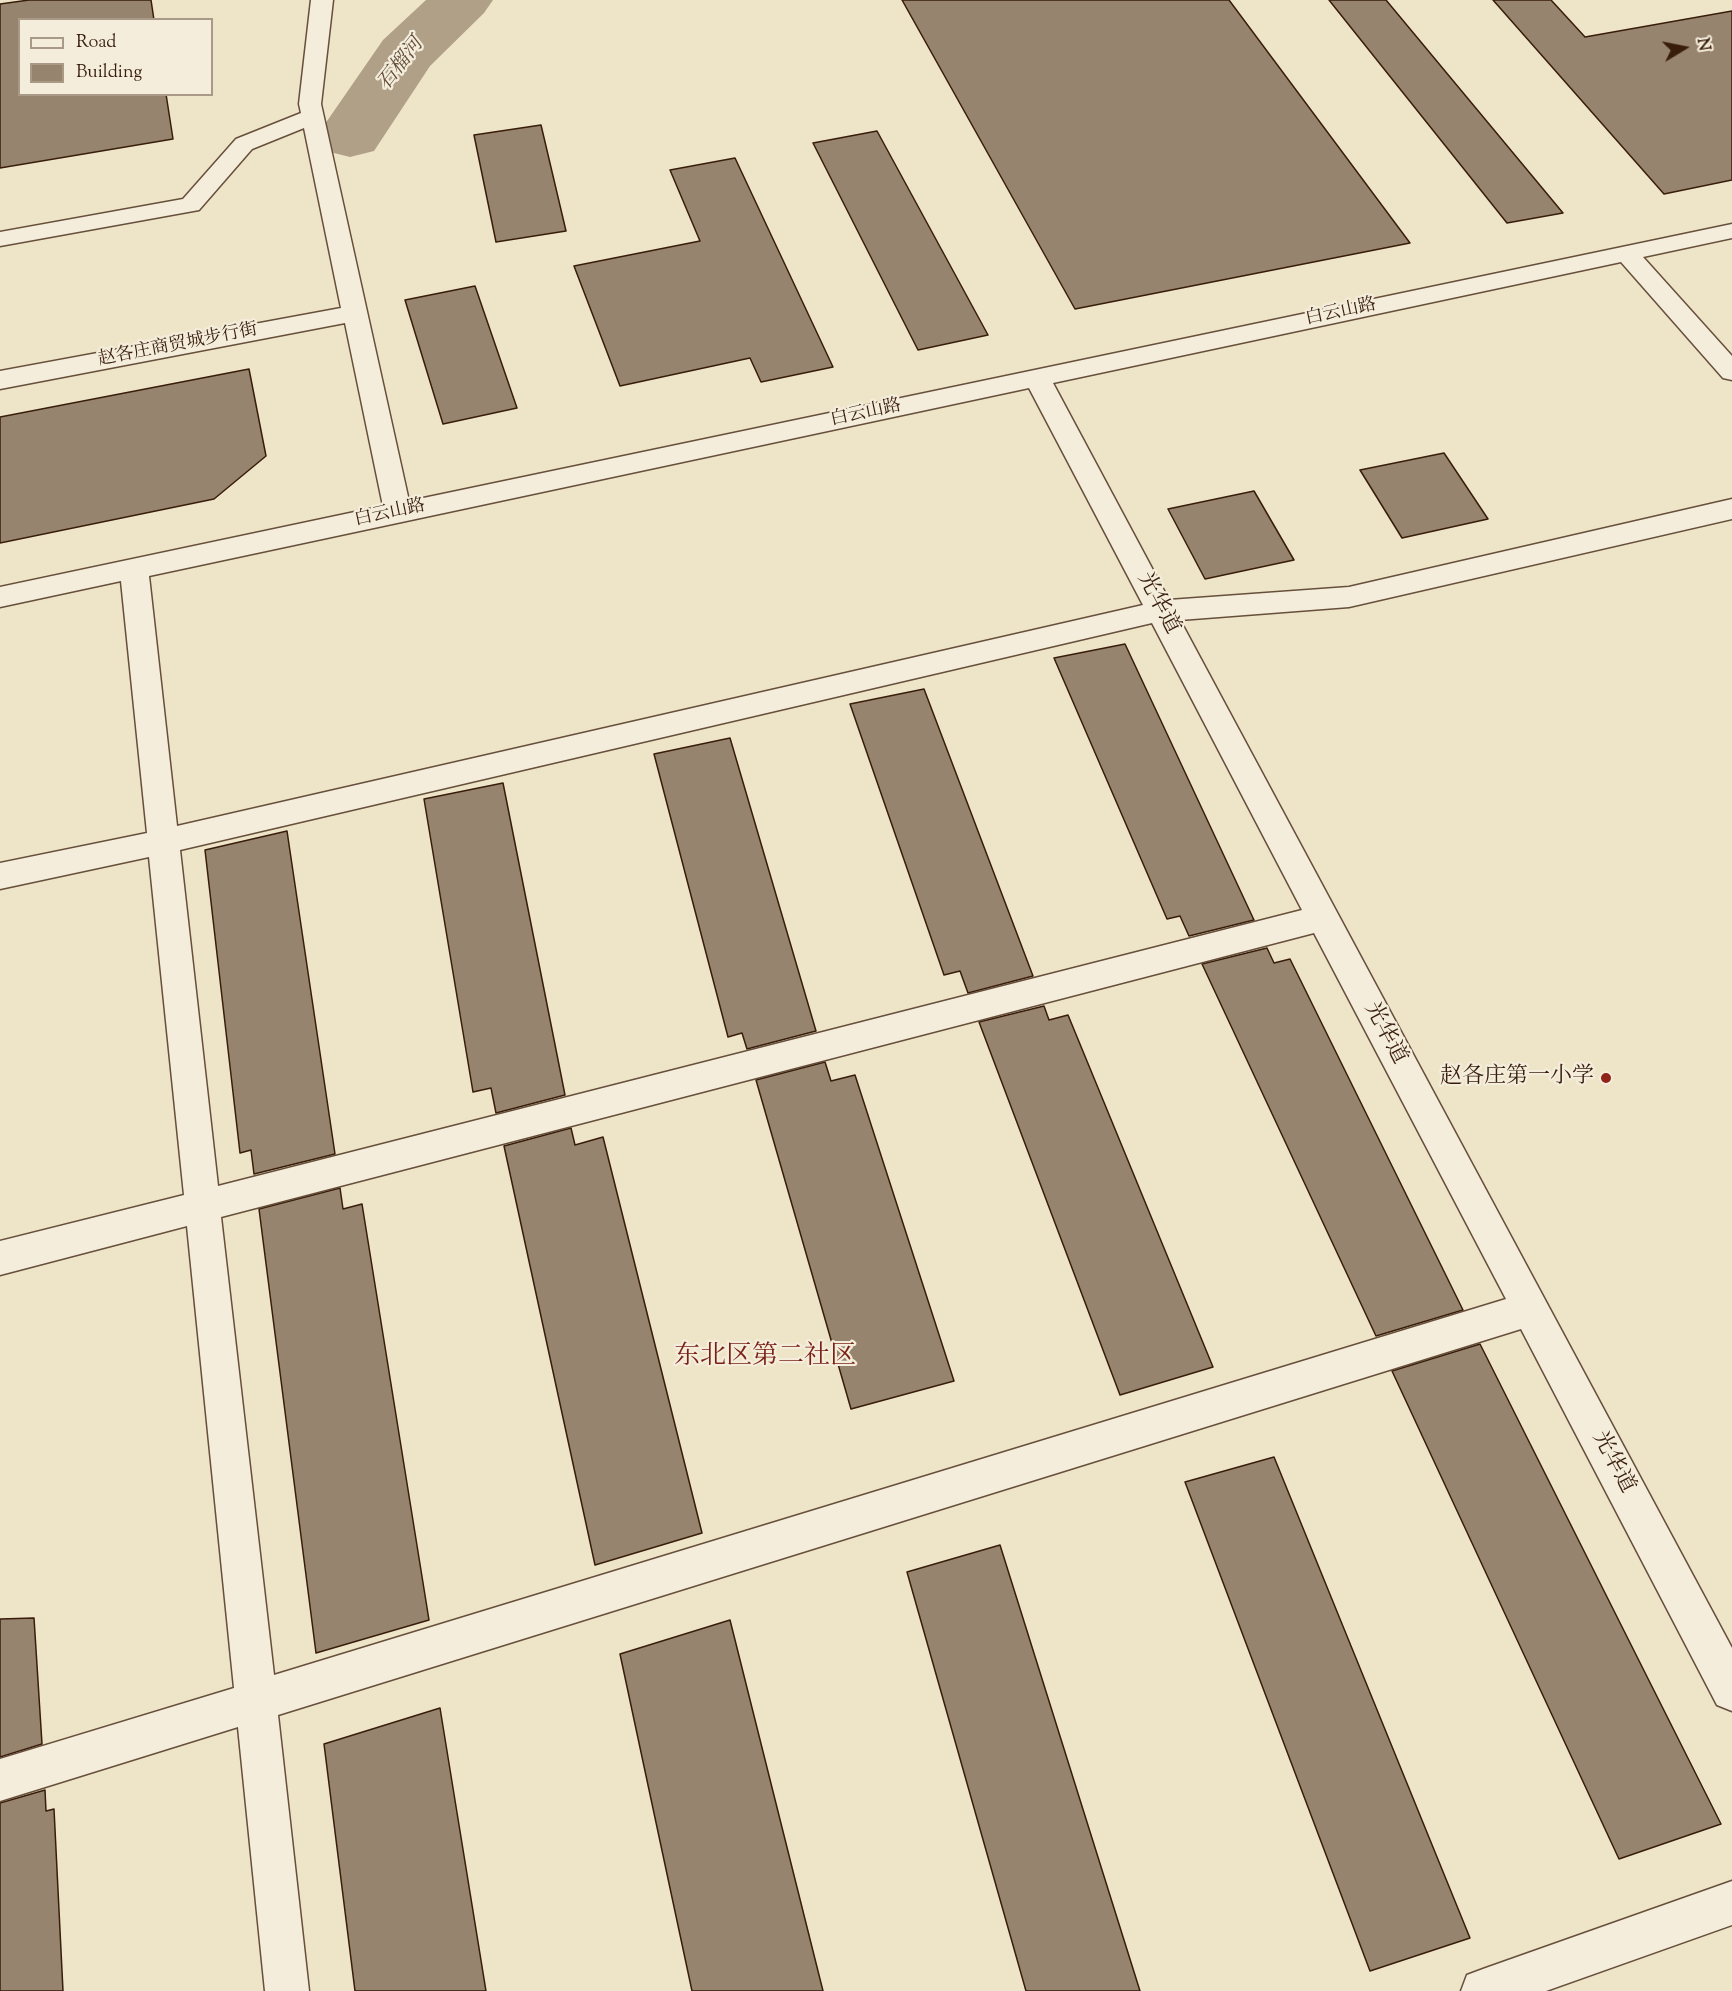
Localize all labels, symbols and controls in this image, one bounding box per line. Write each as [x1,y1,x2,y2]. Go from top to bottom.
legend [18,18,213,96]
north arrow [1654,18,1714,78]
text: Road [76,30,116,56]
water label: 石榴河 [374,34,430,96]
text: N [1690,36,1715,53]
text: Building [76,60,142,86]
street label: 白云山路 [1304,295,1378,331]
street label: 赵各庄商贸城步行街 [96,320,260,372]
street label: 白云山路 [829,396,903,432]
street label: 白云山路 [353,496,427,532]
street label: 光华道 [1130,569,1184,639]
street label: 光华道 [1357,999,1411,1069]
place label: 赵各庄第一小学 [1440,1065,1594,1091]
marker: 赵各庄第一小学 [1599,1071,1613,1085]
district label: 东北区第二社区 [674,1343,856,1375]
street label: 光华道 [1585,1428,1639,1498]

